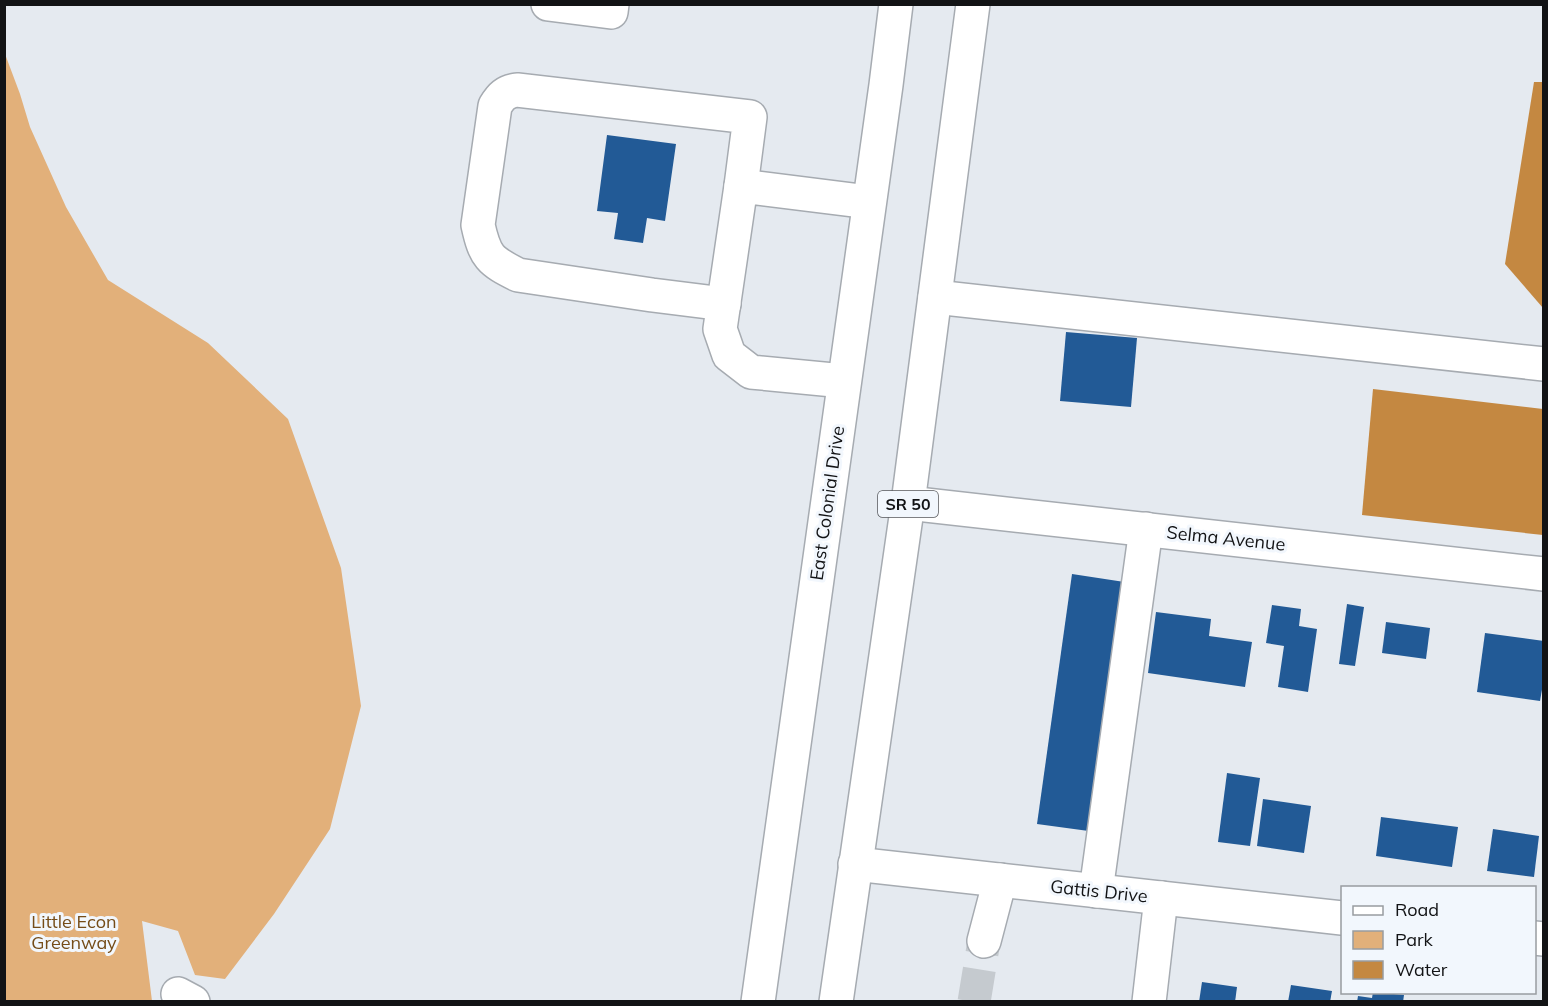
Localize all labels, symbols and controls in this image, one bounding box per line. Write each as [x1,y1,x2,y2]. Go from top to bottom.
street label: East Colonial Drive [805,424,849,582]
road number: SR 50 [878,491,938,517]
street label: Selma Avenue [1165,520,1287,556]
street label: Gattis Drive [1049,874,1149,908]
legend [1341,886,1536,994]
text: Road [1395,898,1439,921]
park label: Little Econ Greenway [31,910,117,954]
text: Park [1395,928,1434,951]
text: Water [1395,958,1448,981]

